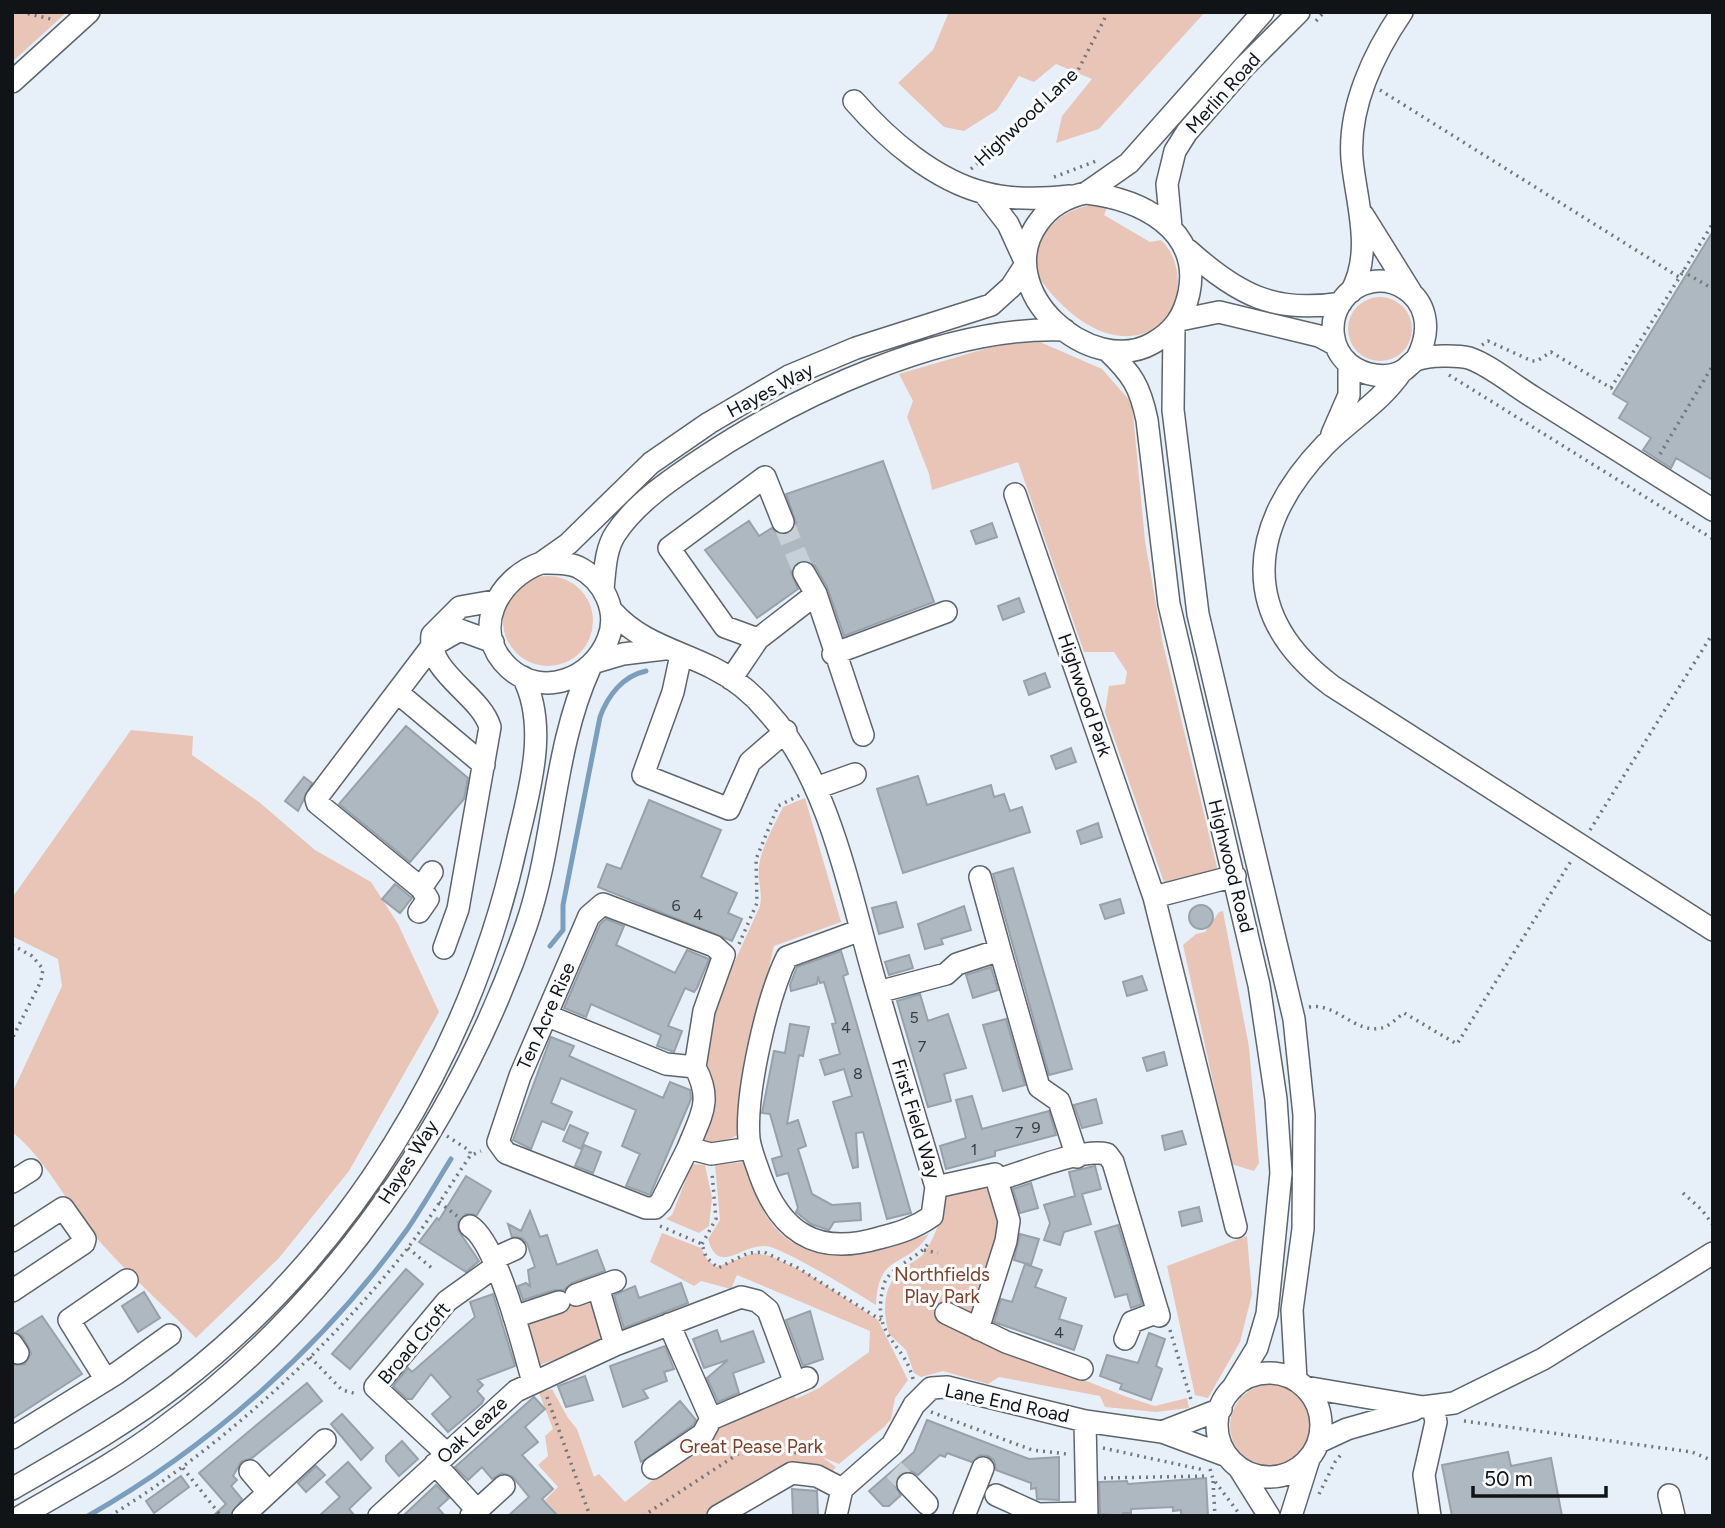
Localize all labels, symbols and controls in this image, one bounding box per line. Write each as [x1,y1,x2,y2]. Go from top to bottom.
street label: Merlin Road [1181,48,1265,138]
street label: Highwood Lane [969,63,1083,171]
street label: Hayes Way [723,358,817,422]
street label: Highwood Park [1053,630,1117,760]
street label: Highwood Road [1203,797,1259,935]
house number: 6 [671,896,681,915]
house number: 4 [693,905,703,924]
street label: Ten Acre Rise [512,959,580,1073]
house number: 5 [909,1008,919,1027]
house number: 4 [841,1018,851,1037]
house number: 7 [918,1037,927,1056]
street label: First Field Way [887,1056,945,1182]
house number: 8 [853,1064,863,1083]
street label: Hayes Way [373,1116,443,1208]
house number: 9 [1031,1118,1041,1137]
house number: 7 [1015,1123,1024,1142]
house number: 1 [971,1140,977,1159]
park label: Northfields Play Park [894,1263,990,1308]
street label: Broad Croft [373,1297,455,1389]
house number: 4 [1054,1323,1064,1342]
street label: Lane End Road [943,1379,1071,1427]
street label: Oak Leaze [432,1392,512,1468]
park label: Great Pease Park [679,1435,824,1458]
scale bar [1473,1454,1606,1498]
text: 50 m [1484,1466,1533,1491]

